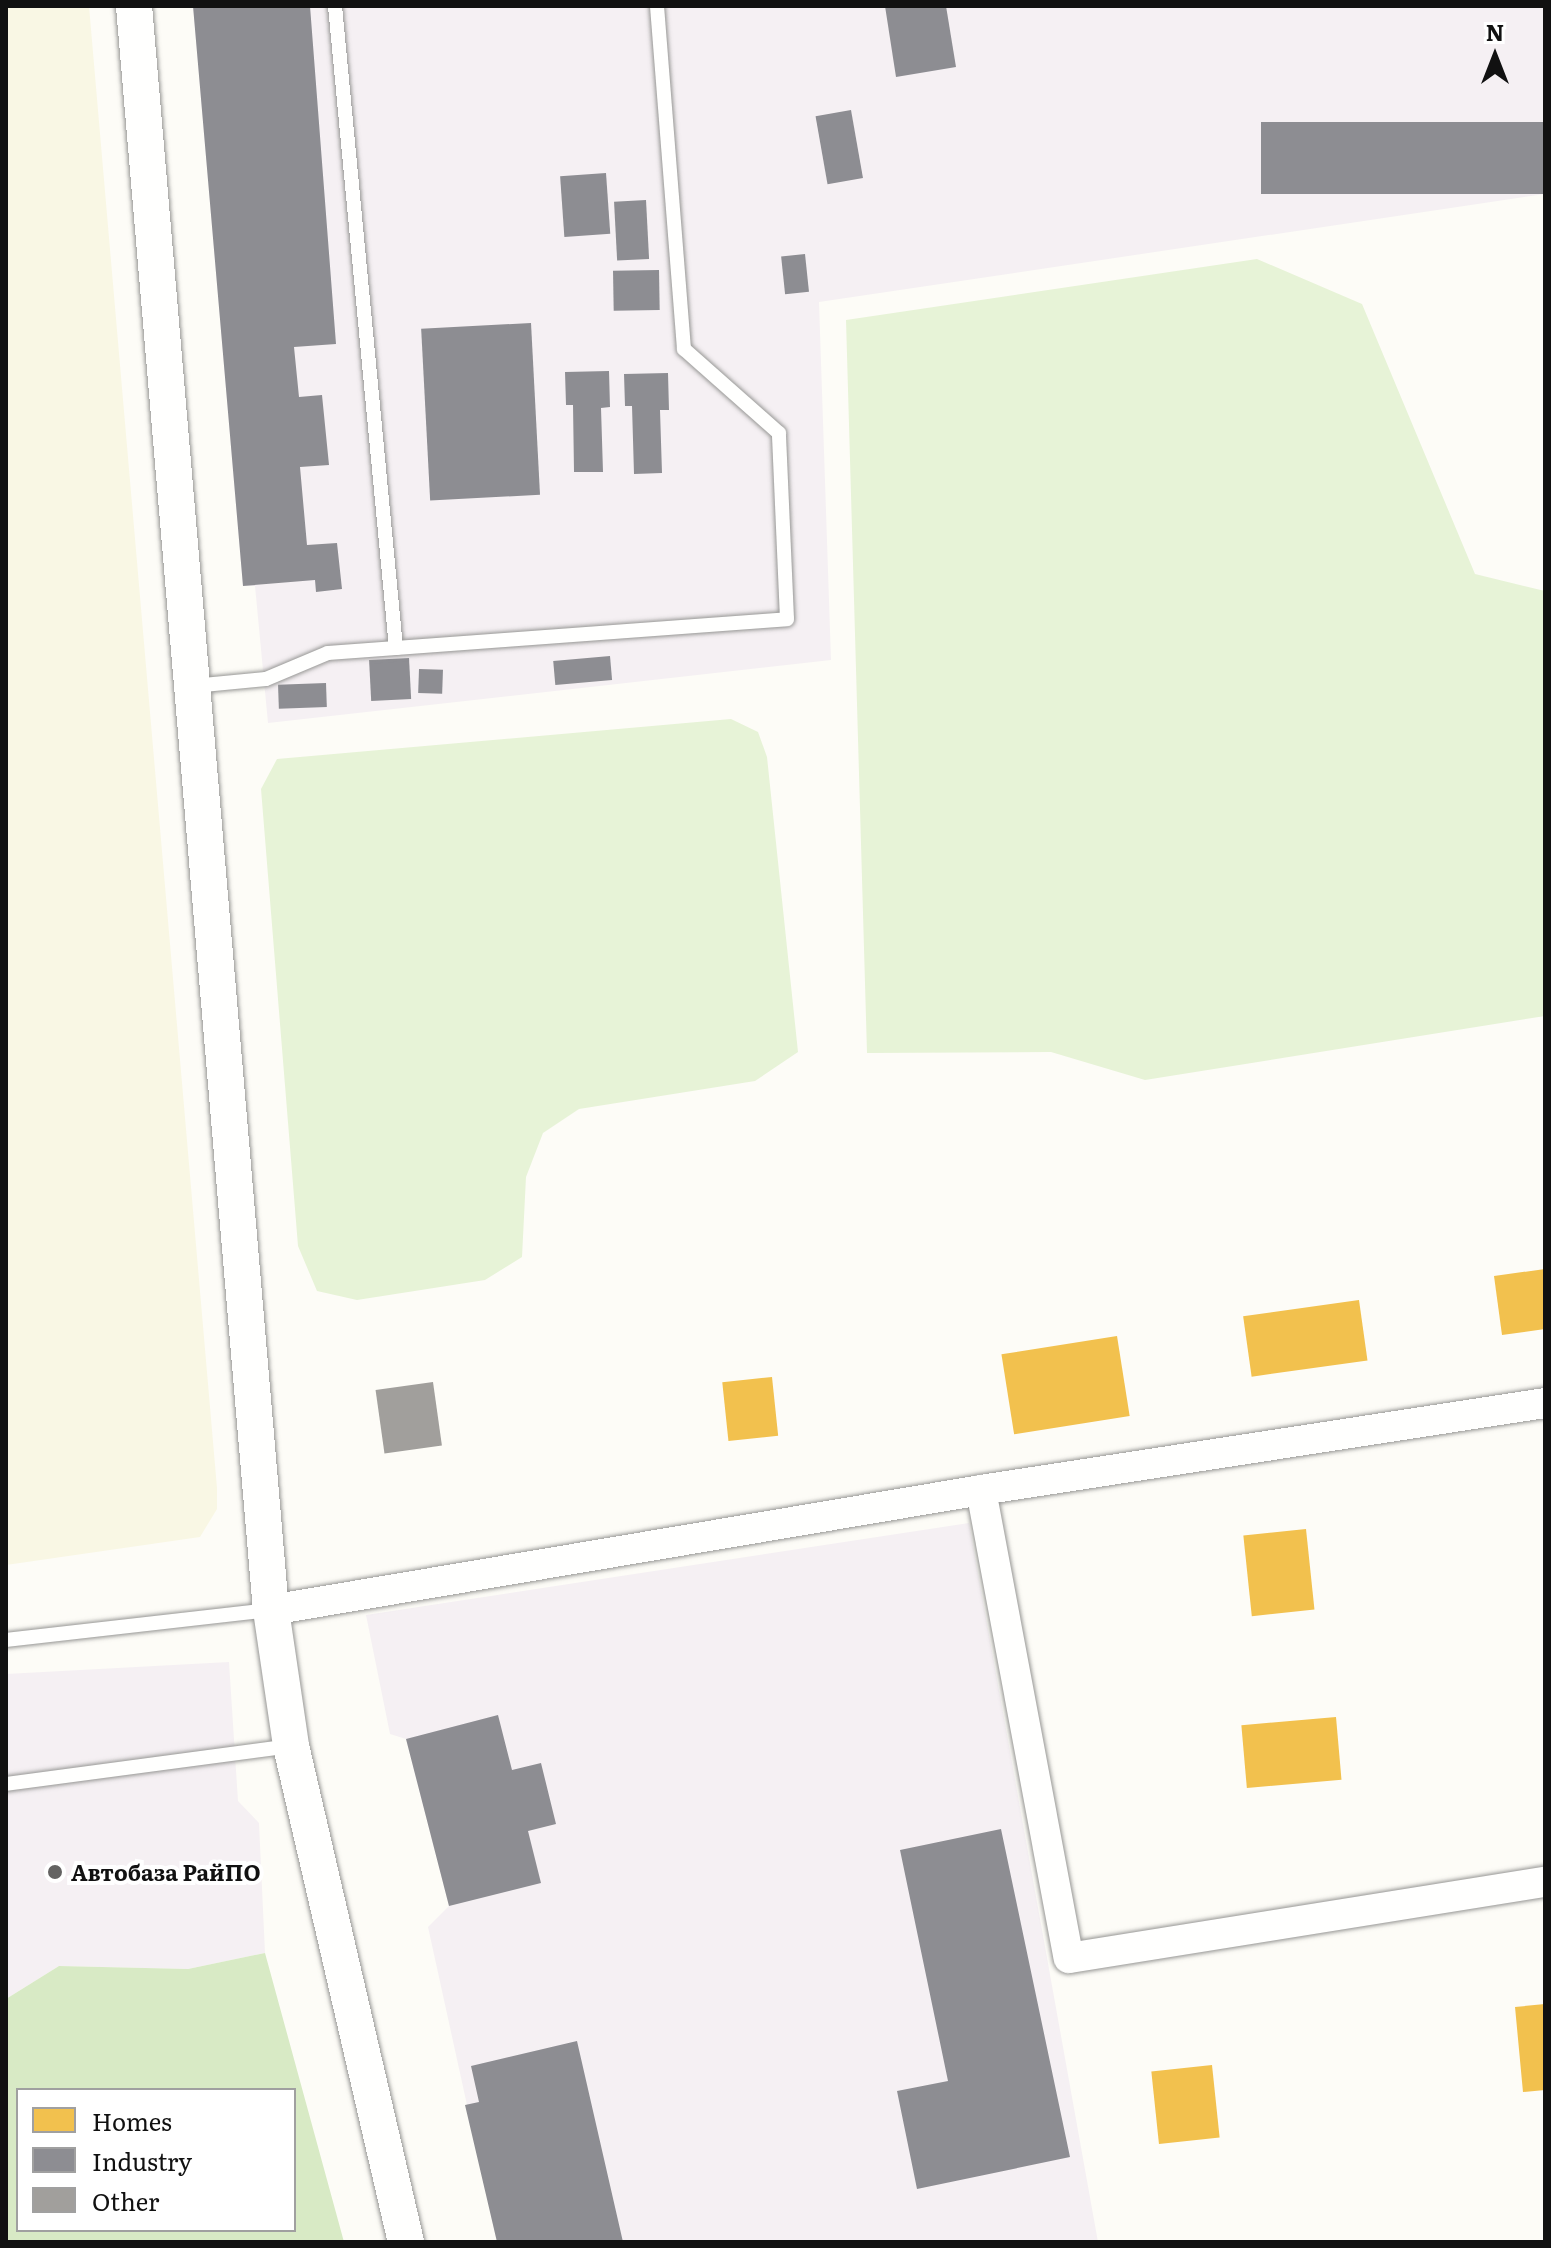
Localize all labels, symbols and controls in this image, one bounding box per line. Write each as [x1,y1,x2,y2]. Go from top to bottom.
text: N [1486,15,1504,48]
north arrow [1455,16,1535,96]
place label: Автобаза РайПО [71,1859,260,1885]
marker: Автобаза РайПО [46,1863,64,1881]
legend [16,2088,296,2232]
text: Homes [92,2103,172,2138]
text: Industry [92,2143,192,2178]
text: Other [92,2183,159,2218]

